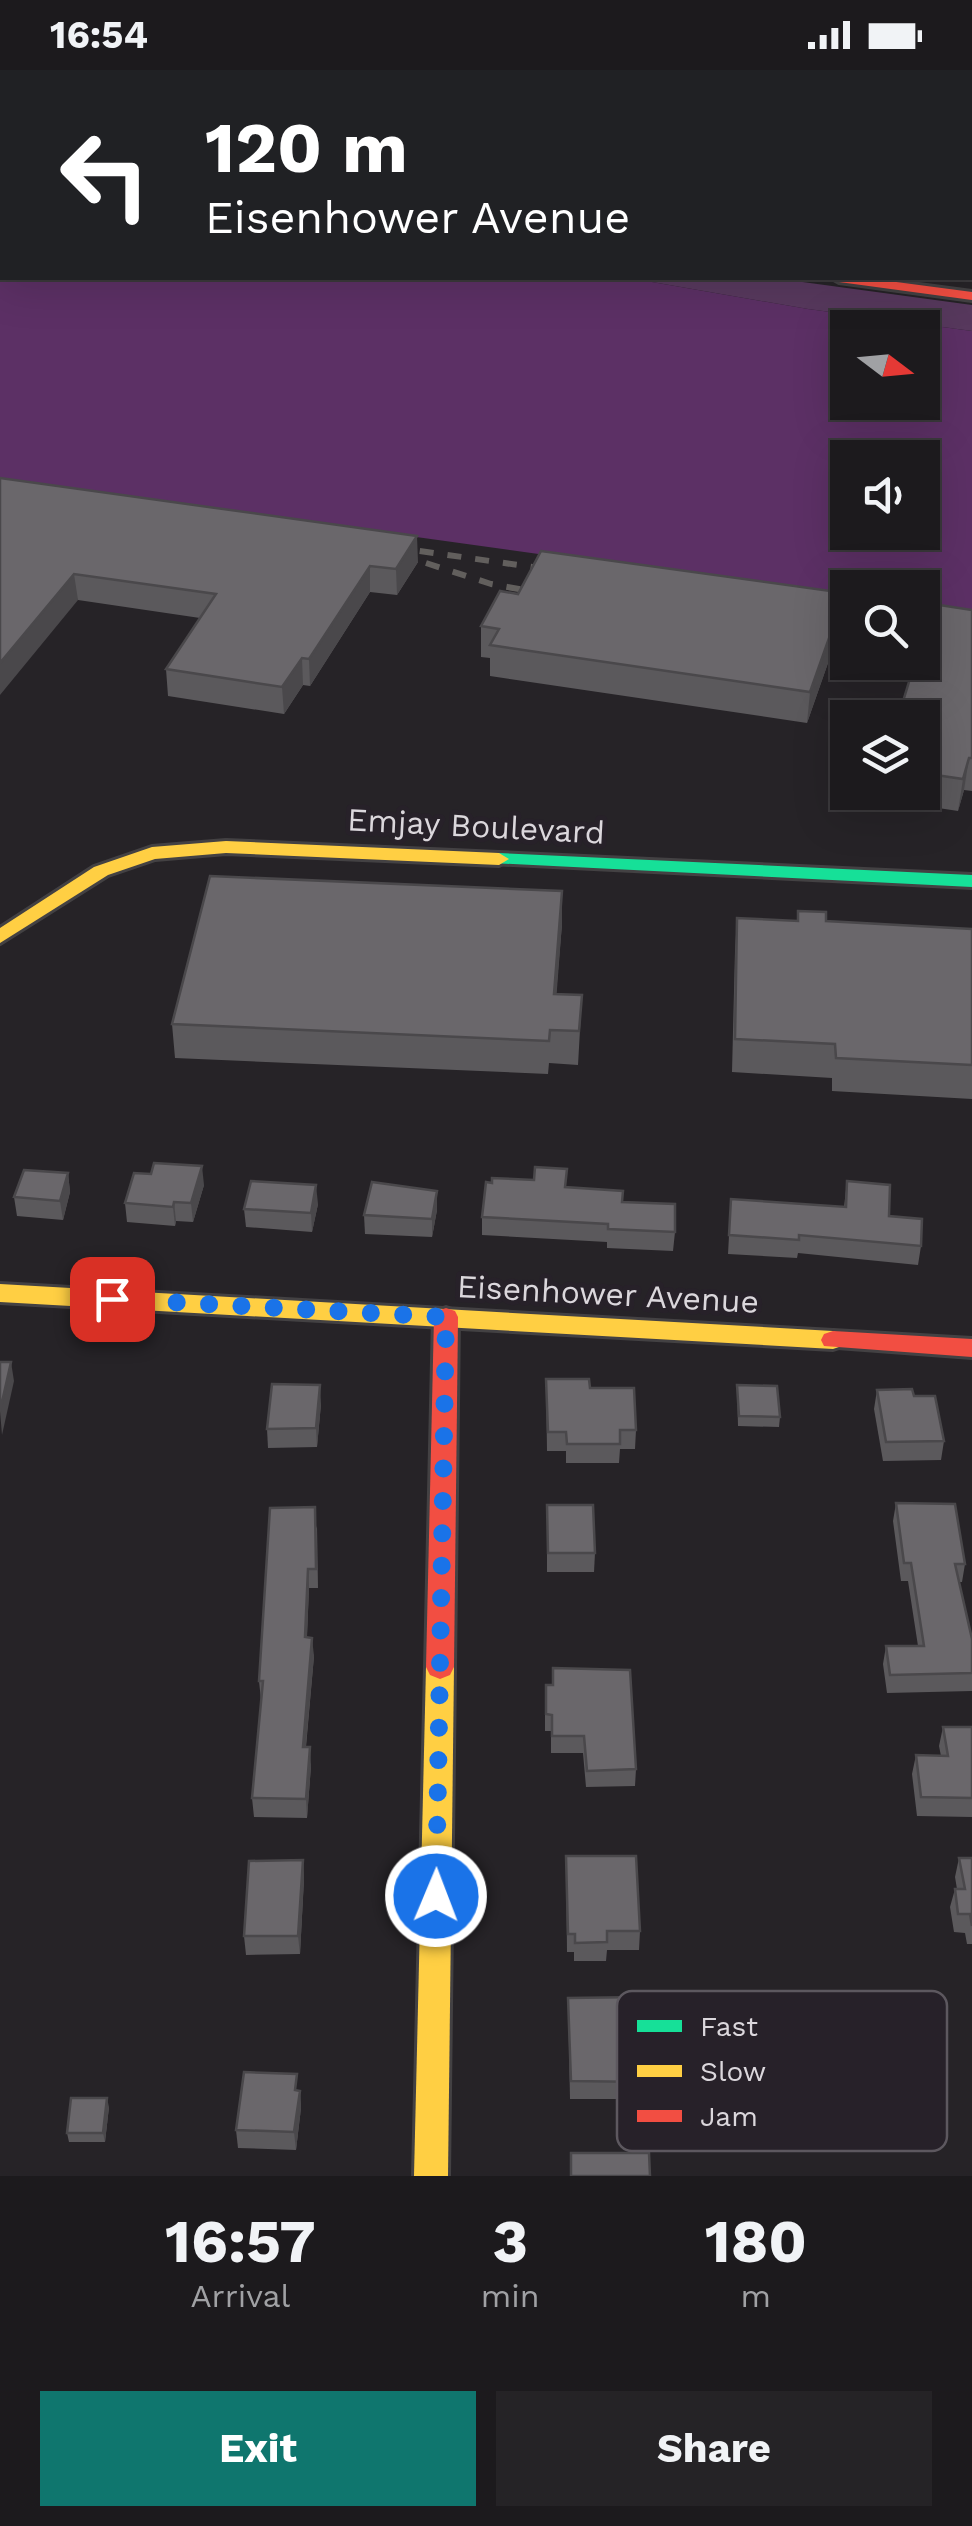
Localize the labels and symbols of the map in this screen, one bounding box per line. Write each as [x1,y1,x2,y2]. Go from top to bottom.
north arrow [830,310,940,420]
street label: Emjay Boulevard [346,800,606,852]
pin [70,1257,155,1342]
street label: Eisenhower Avenue [456,1267,760,1321]
position arrow [384,1844,488,1948]
legend [617,1991,947,2151]
text: Fast [700,2010,758,2043]
text: Slow [700,2055,766,2088]
text: Jam [700,2100,758,2133]

